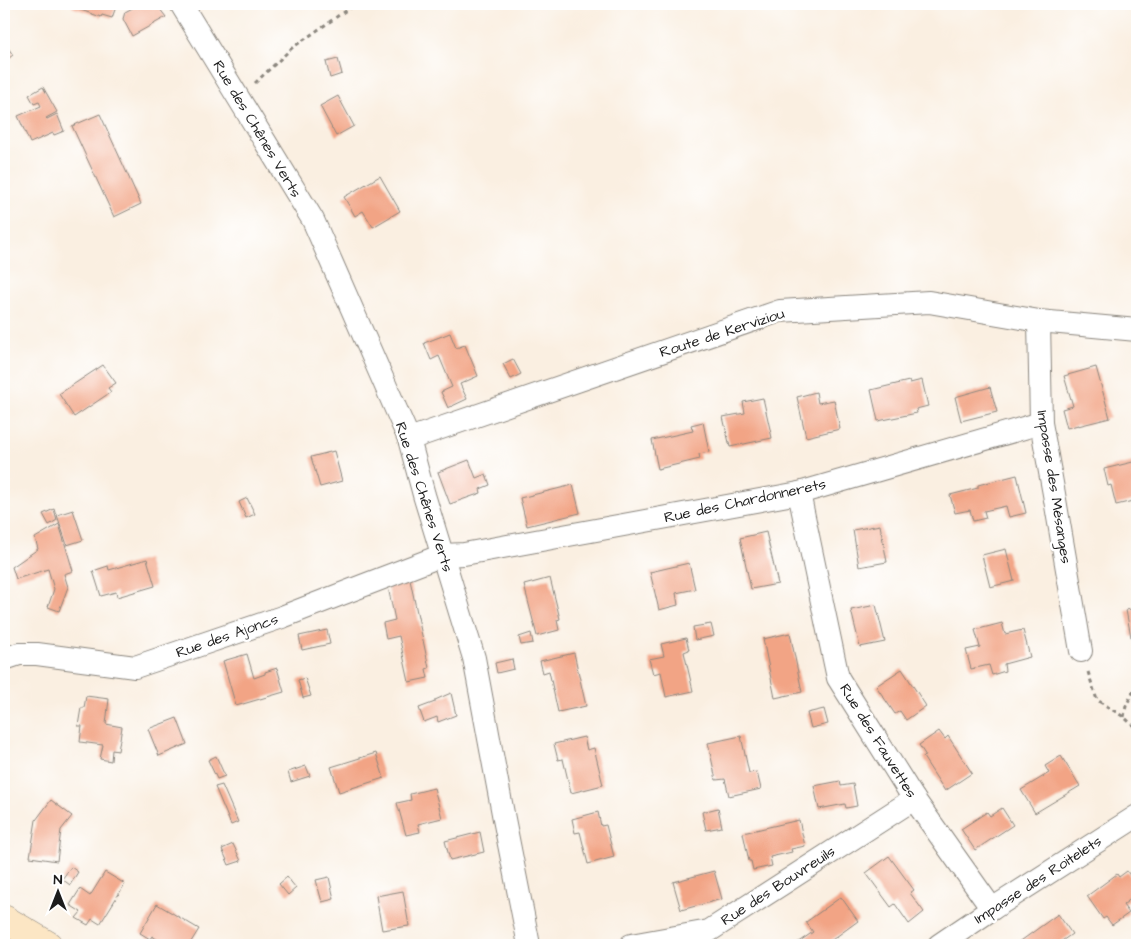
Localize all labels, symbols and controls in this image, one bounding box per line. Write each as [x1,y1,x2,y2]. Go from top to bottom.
street label: Rue des Chênes Verts [208,57,307,202]
street label: Route de Kerviziou [657,303,787,363]
street label: Impasse des Mésanges [1031,409,1077,566]
street label: Rue des Chênes Verts [390,419,458,575]
street label: Rue des Chardonnerets [662,473,828,528]
street label: Rue des Ajoncs [173,609,281,663]
street label: Rue des Fauvettes [834,680,922,803]
street label: Impasse des Roitelets [970,831,1106,929]
street label: Rue des Bouvreuils [717,841,840,931]
north arrow [32,866,82,916]
text: N [54,870,63,890]

